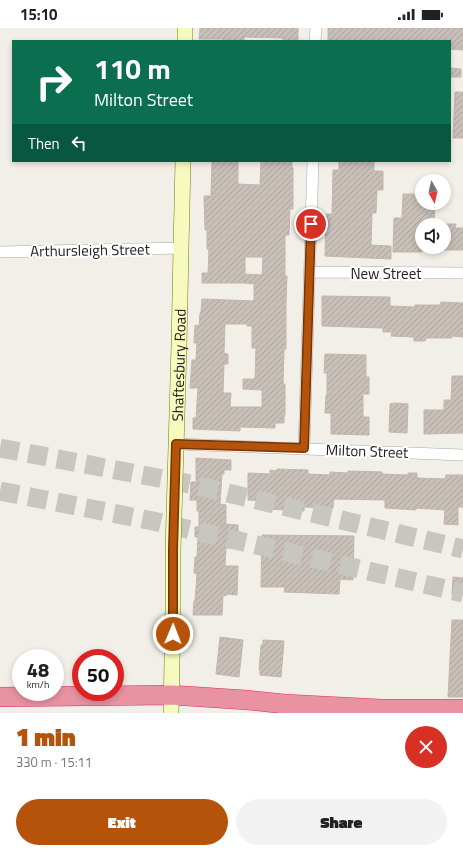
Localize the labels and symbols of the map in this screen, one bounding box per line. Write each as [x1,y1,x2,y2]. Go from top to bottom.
north arrow [415,174,451,210]
pin [294,207,328,241]
street label: Arthursleigh Street [30,237,151,263]
street label: New Street [351,262,422,285]
street label: Shaftesbury Road [165,309,191,422]
street label: Milton Street [325,438,409,464]
position arrow [152,613,194,655]
speed limit sign: 50 [72,649,124,701]

